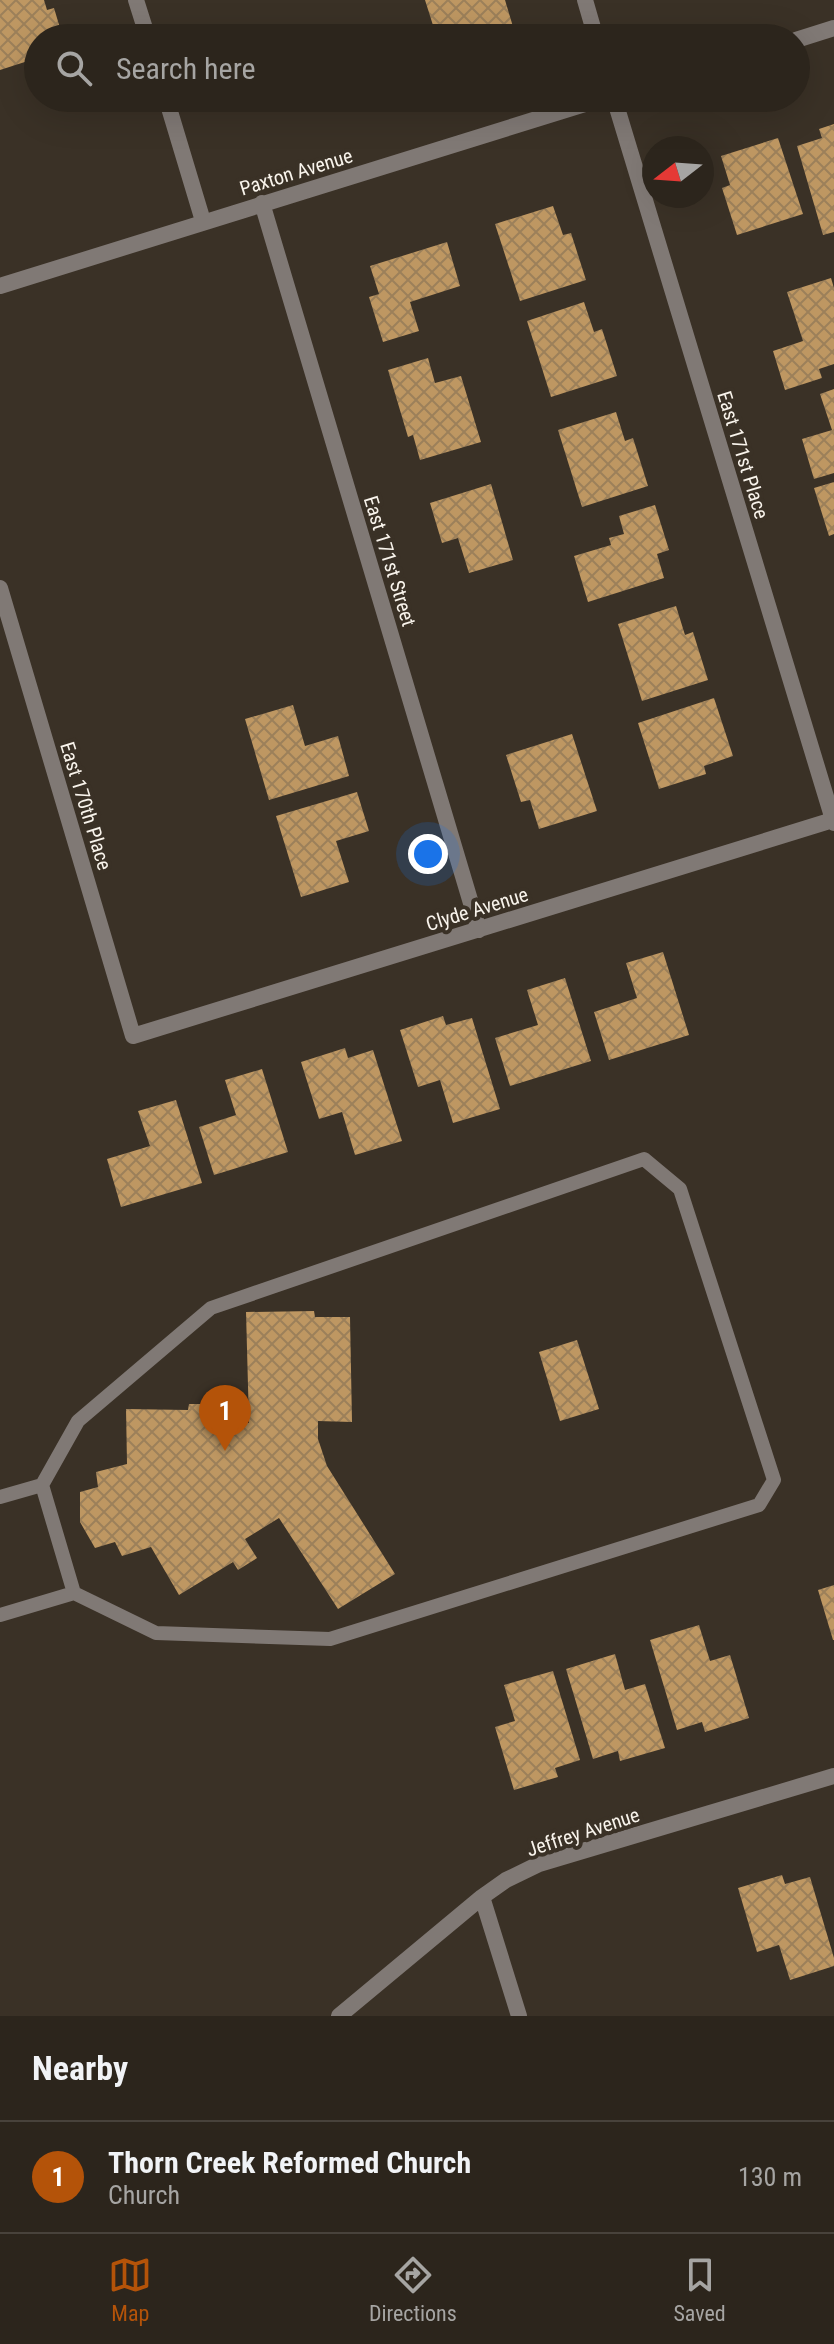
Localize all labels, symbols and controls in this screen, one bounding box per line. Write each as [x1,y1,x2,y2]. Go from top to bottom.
search box [24,24,810,112]
icon: search [52,46,96,90]
text: Search here [116,51,256,86]
north arrow [642,136,714,208]
street label: Paxton Avenue [237,143,355,201]
street label: East 171st Place [712,388,774,522]
street label: East 171st Street [359,493,421,629]
street label: East 170th Place [55,739,117,873]
your location [408,834,448,874]
street label: Clyde Avenue [423,882,531,936]
pin: 1 [199,1385,251,1451]
street label: Jeffrey Avenue [523,1802,643,1862]
text: Nearby [32,2048,128,2088]
text: Thorn Creek Reformed Church [108,2145,471,2180]
text: 1 [51,2162,65,2192]
text: 130 m [738,2162,802,2192]
text: Church [108,2180,180,2210]
tab: Map [108,2253,152,2326]
tab: Directions [369,2253,457,2326]
tab: Saved [673,2253,726,2326]

